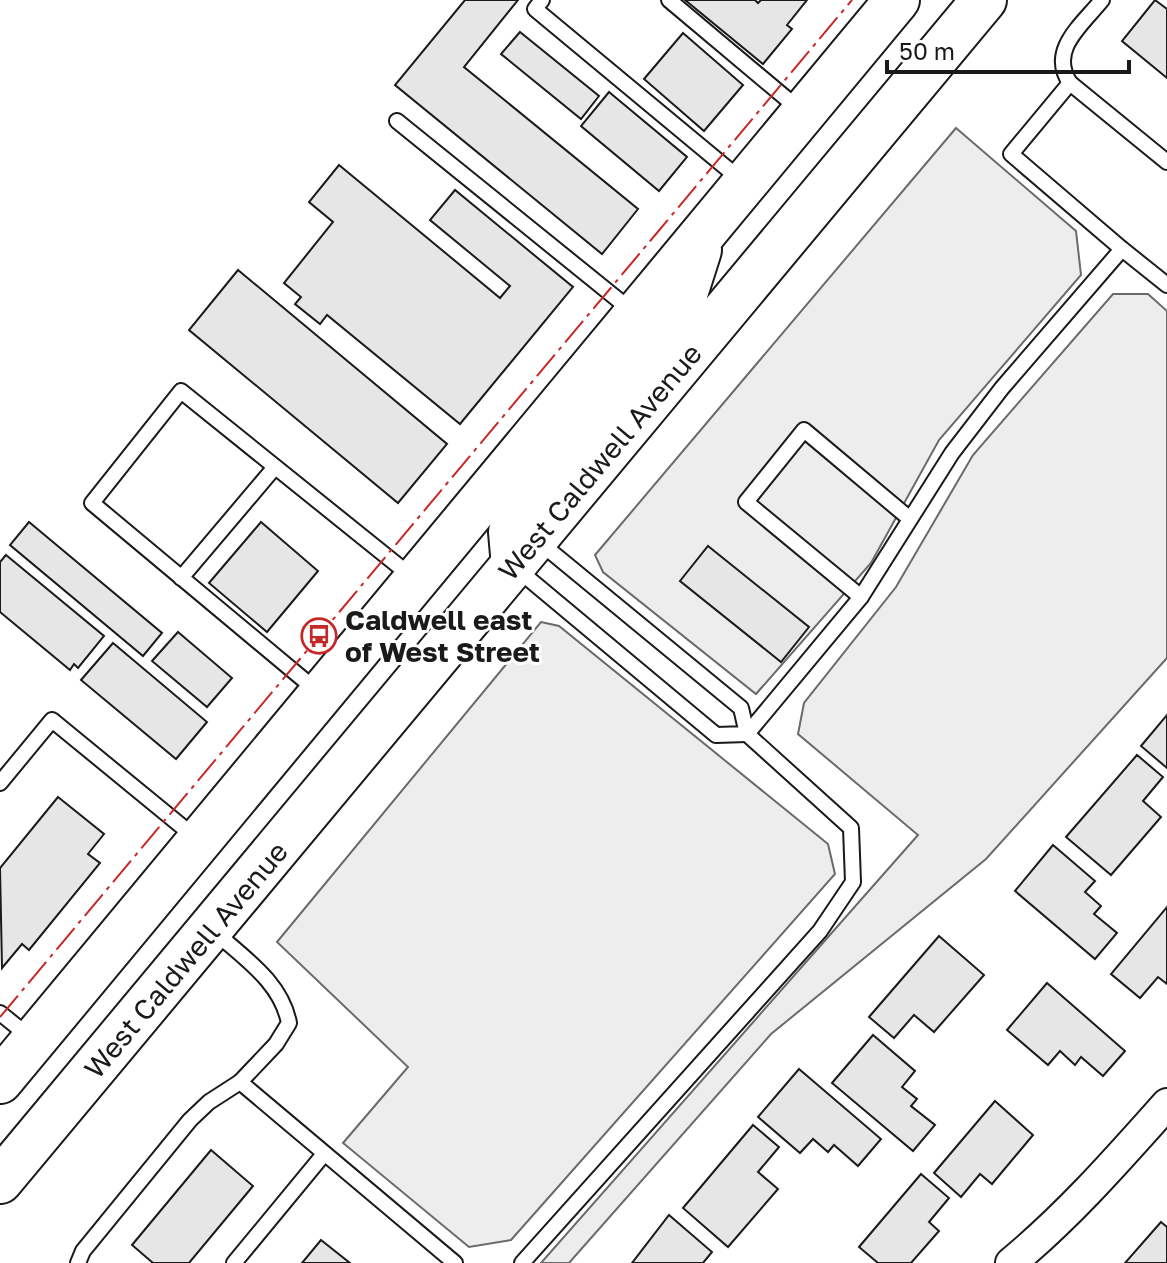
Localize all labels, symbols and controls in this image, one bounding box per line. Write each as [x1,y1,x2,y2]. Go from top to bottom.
scale bar [887,24,1129,74]
text: 50 m [899,36,955,65]
street label: West Caldwell Avenue [491,337,708,587]
place label: Caldwell east of West Street [345,603,540,668]
bus stop icon: Caldwell east of West Street [300,617,338,655]
street label: West Caldwell Avenue [77,835,294,1085]

